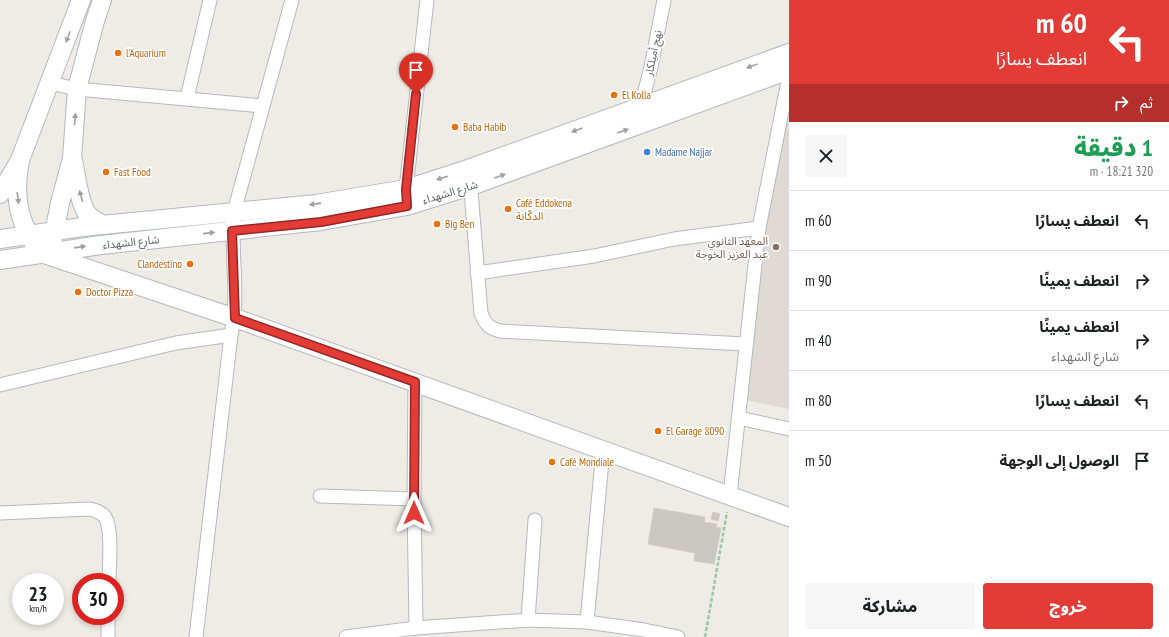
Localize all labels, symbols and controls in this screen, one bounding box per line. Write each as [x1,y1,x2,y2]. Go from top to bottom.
text: 60 m [1036,4,1087,41]
icon: left [1101,16,1153,68]
street label: نهج أميلكار [641,29,666,78]
one-way arrow [64,31,70,43]
place label: l'Aquarium [126,46,166,60]
text: انعطف يسارًا [996,47,1087,70]
marker: l'Aquarium [113,48,123,58]
pin [399,53,433,94]
icon: arrive [405,59,427,81]
one-way arrow [746,64,758,70]
place label: El Kolla [622,88,651,102]
marker: El Kolla [609,90,619,100]
icon: right [1110,92,1132,114]
text: ثم [1140,93,1153,112]
one-way arrow [71,113,78,125]
place label: Baba Habib [463,120,507,134]
marker: Baba Habib [450,122,460,132]
one-way arrow [571,127,583,133]
one-way arrow [617,127,629,133]
text: 1 دقيقة [1074,132,1153,163]
button: close [805,135,847,177]
place label: Madame Najjar [655,145,712,159]
marker: Madame Najjar [642,147,652,157]
text: 320 m · 18:21 [1090,163,1153,180]
place label: Fast Food [114,165,151,179]
marker: Fast Food [101,167,111,177]
one-way arrow [495,172,507,178]
one-way arrow [435,175,447,181]
street label: شارع الشهداء [421,177,480,208]
one-way arrow [78,190,84,202]
one-way arrow [15,192,21,204]
place label: Café Eddokena الدكّانة [516,196,572,223]
one-way arrow [309,201,321,207]
marker: Café Eddokena الدكّانة [503,204,513,214]
icon: left [1131,210,1153,232]
text: 60 m [805,211,831,230]
text: انعطف يسارًا [1035,211,1119,230]
place label: Big Ben [445,217,474,231]
marker: Big Ben [432,219,442,229]
one-way arrow [203,230,215,237]
street label: شارع الشهداء [102,232,161,253]
place label: المعهد الثانوي عبد العزيز الخوجة [696,234,768,261]
marker: المعهد الثانوي عبد العزيز الخوجة [771,242,781,252]
one-way arrow [74,244,86,250]
place label: Clandestino [137,257,182,271]
marker: Clandestino [185,259,195,269]
icon: right [1131,270,1153,292]
text: 90 m [805,271,831,290]
text: انعطف يمينًا [1039,271,1119,290]
place label: Doctor Pizza [86,285,133,299]
marker: Doctor Pizza [73,287,83,297]
text: انعطف يمينًا [1039,317,1119,336]
icon: right [1131,330,1153,352]
text: 40 m [805,331,831,350]
text: شارع الشهداء [1051,348,1119,365]
icon: left [1131,390,1153,412]
text: 80 m [805,391,831,410]
text: انعطف يسارًا [1035,391,1119,410]
place label: El Garage 8090 [666,424,724,438]
marker: El Garage 8090 [653,426,663,436]
icon: arrive [1131,450,1153,472]
text: 50 m [805,451,831,470]
text: الوصول إلى الوجهة [1000,451,1119,470]
place label: Café Mondiale [560,455,615,469]
marker: Café Mondiale [547,457,557,467]
position arrow [393,492,435,534]
speed limit sign: 30 [72,573,124,625]
text: 23 [28,581,48,607]
button: مشاركة [805,583,975,629]
button: خروج [983,583,1153,629]
text: km/h [29,602,47,615]

